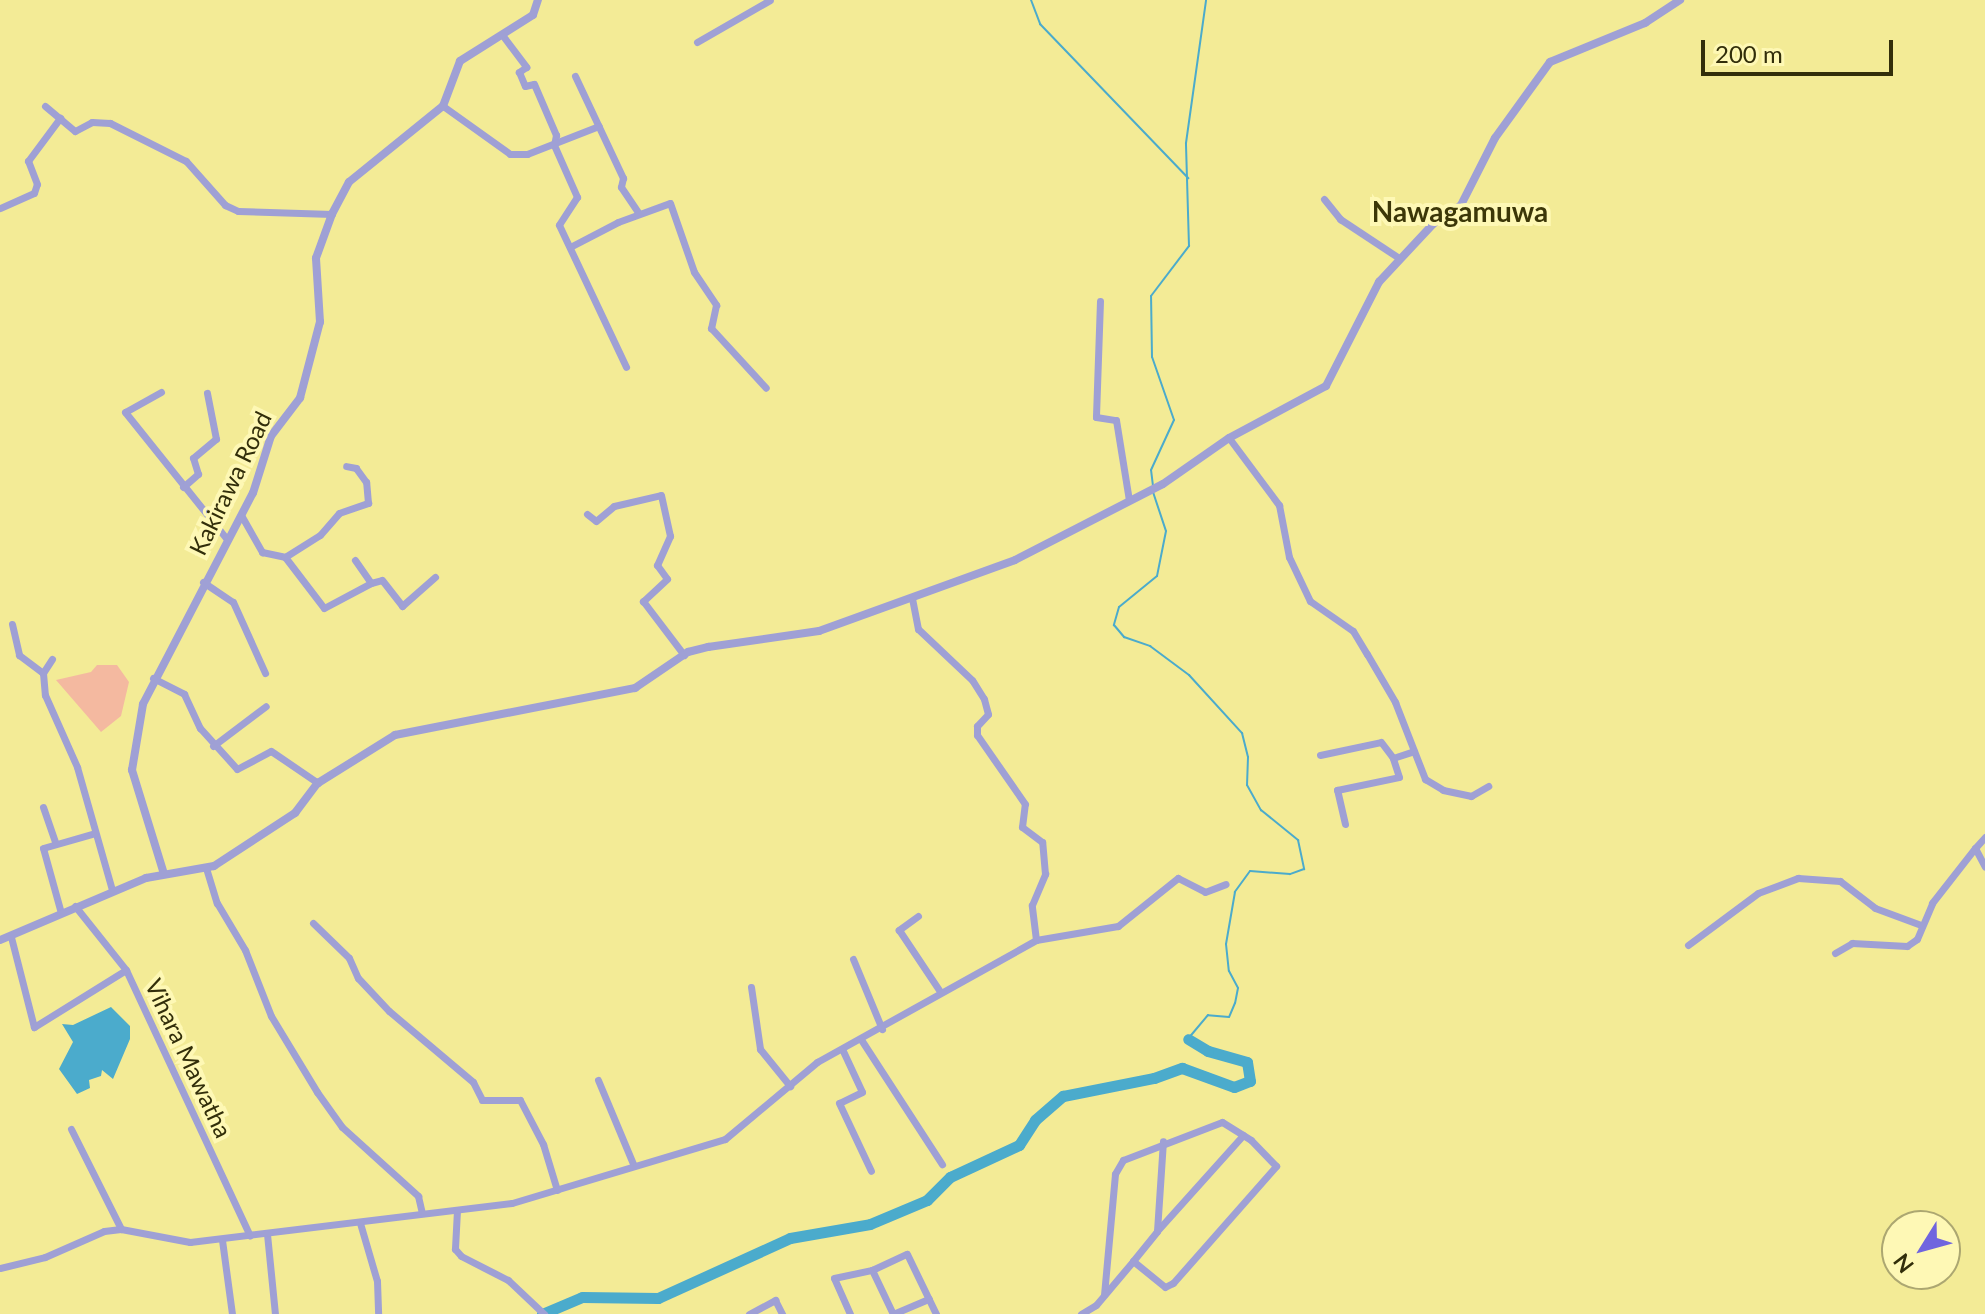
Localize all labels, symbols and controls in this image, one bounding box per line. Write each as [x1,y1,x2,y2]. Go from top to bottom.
scale bar [1705,24,1897,74]
text: 200 m [1715,39,1783,68]
district label: Nawagamuwa [1372,194,1548,228]
street label: Kakirawa Road [183,407,277,559]
street label: Vihara Mawatha [140,974,238,1142]
north arrow [1881,1210,1961,1290]
text: N [1887,1249,1919,1278]

